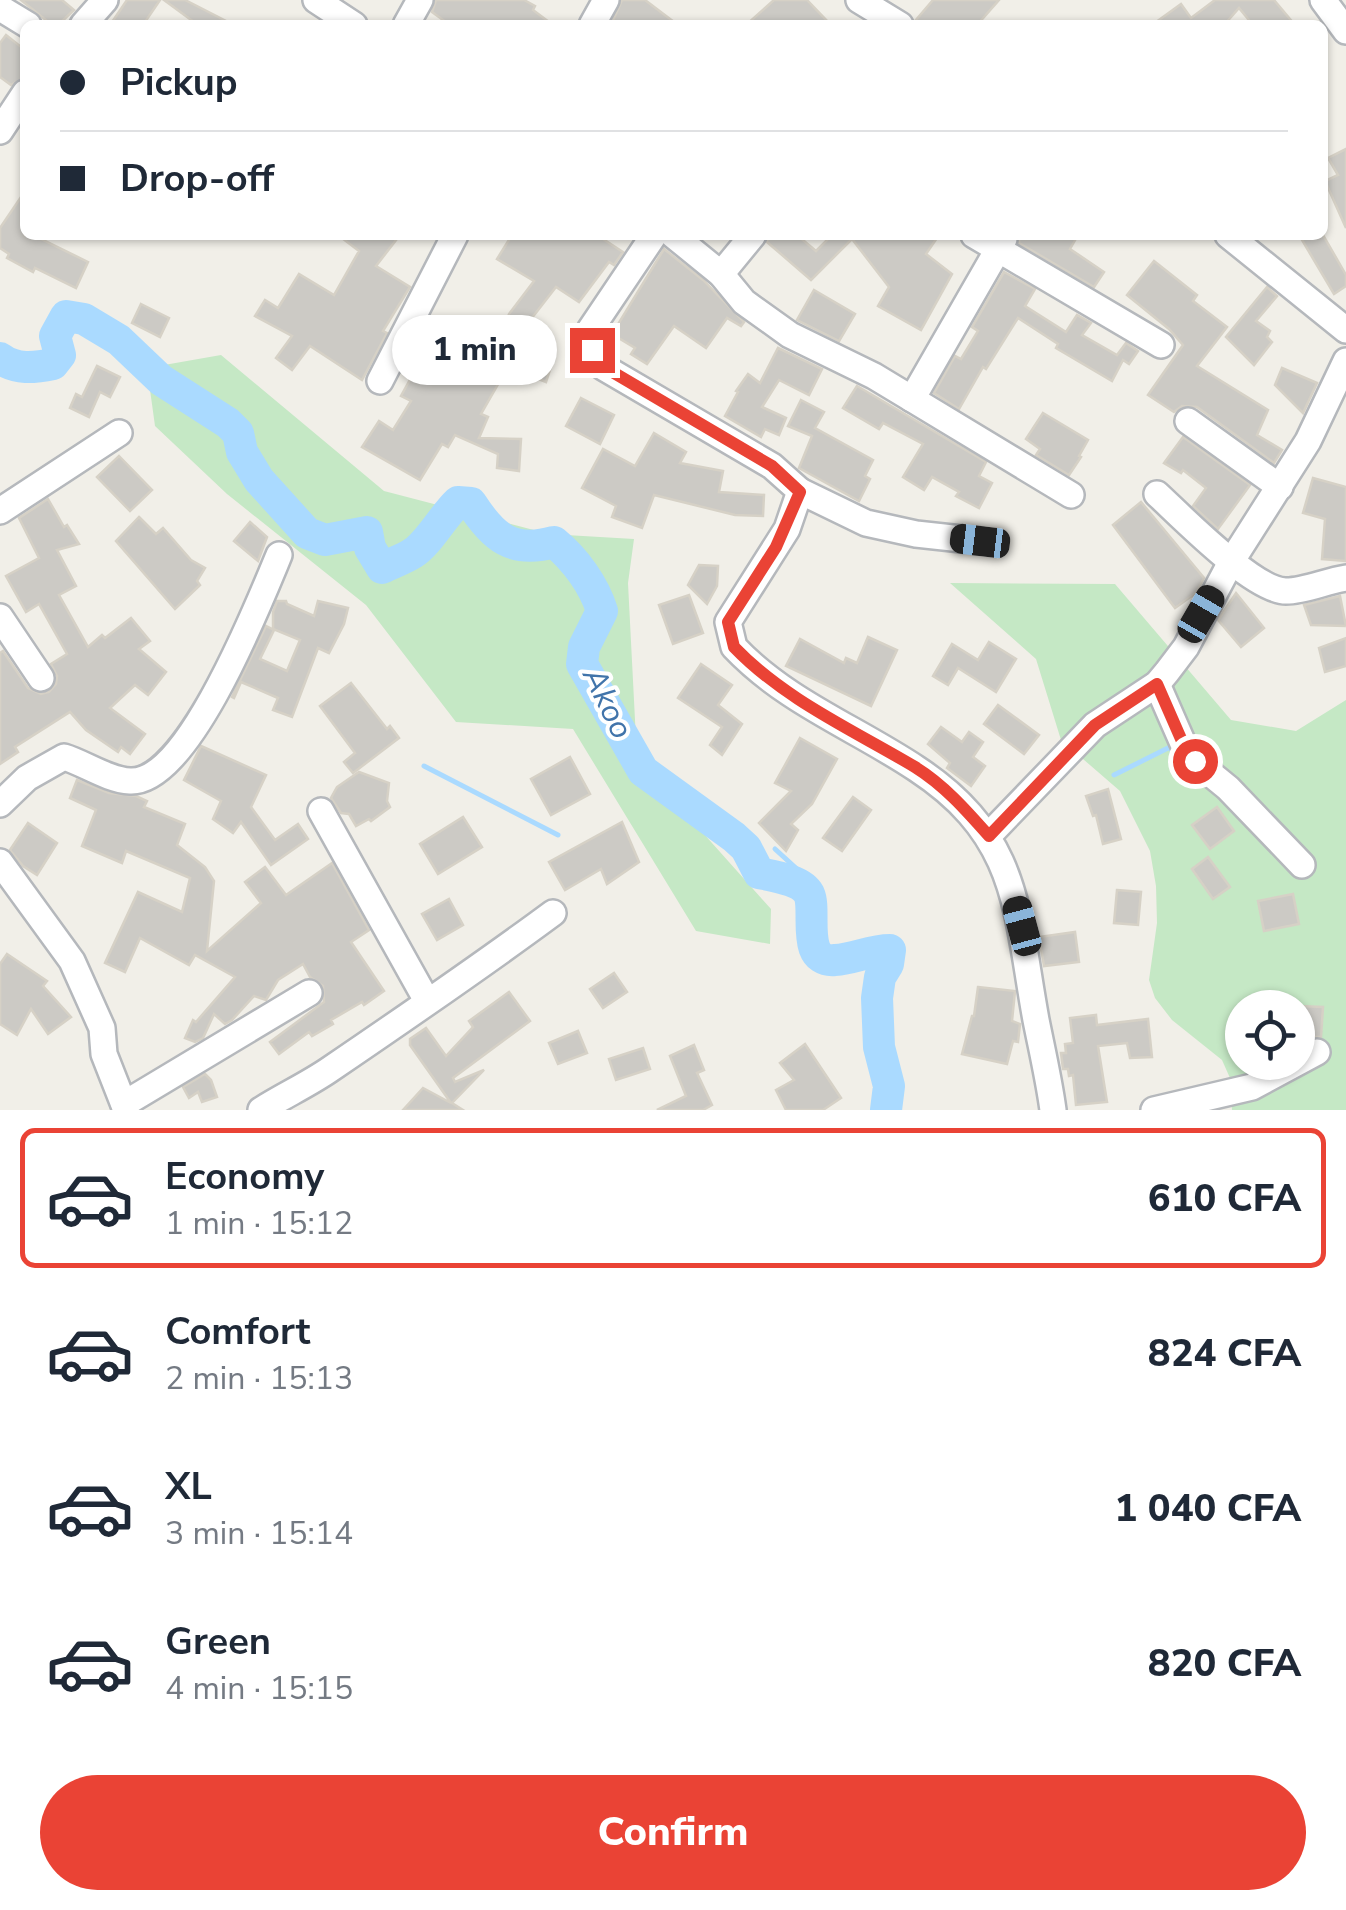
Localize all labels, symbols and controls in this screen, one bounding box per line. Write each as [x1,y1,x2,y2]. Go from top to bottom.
text: Pickup [120,57,238,108]
text: Drop-off [120,153,274,204]
callout: 1 min [392,315,557,385]
text: 1 min [432,328,517,371]
route end [570,328,615,373]
car [948,522,1012,560]
car [1173,581,1229,647]
water label: Akoo [572,659,644,746]
route start [1173,739,1218,784]
car [1000,893,1044,959]
map controls [1225,990,1315,1080]
button: locate [1225,990,1315,1080]
text: Economy [165,1151,324,1202]
icon: car [45,1153,135,1243]
text: 610 CFA [1148,1173,1301,1224]
text: 1 min · 15:12 [165,1202,353,1245]
text: Comfort [165,1306,310,1357]
icon: car [45,1308,135,1398]
text: 824 CFA [1148,1328,1301,1379]
text: 2 min · 15:13 [165,1357,353,1400]
text: XL [165,1461,212,1512]
icon: car [45,1463,135,1553]
text: 1 040 CFA [1114,1483,1301,1534]
text: 3 min · 15:14 [165,1512,353,1555]
text: Green [165,1616,271,1667]
icon: car [45,1618,135,1708]
text: 820 CFA [1148,1638,1301,1689]
text: 4 min · 15:15 [165,1667,353,1710]
button: Confirm [40,1775,1306,1890]

